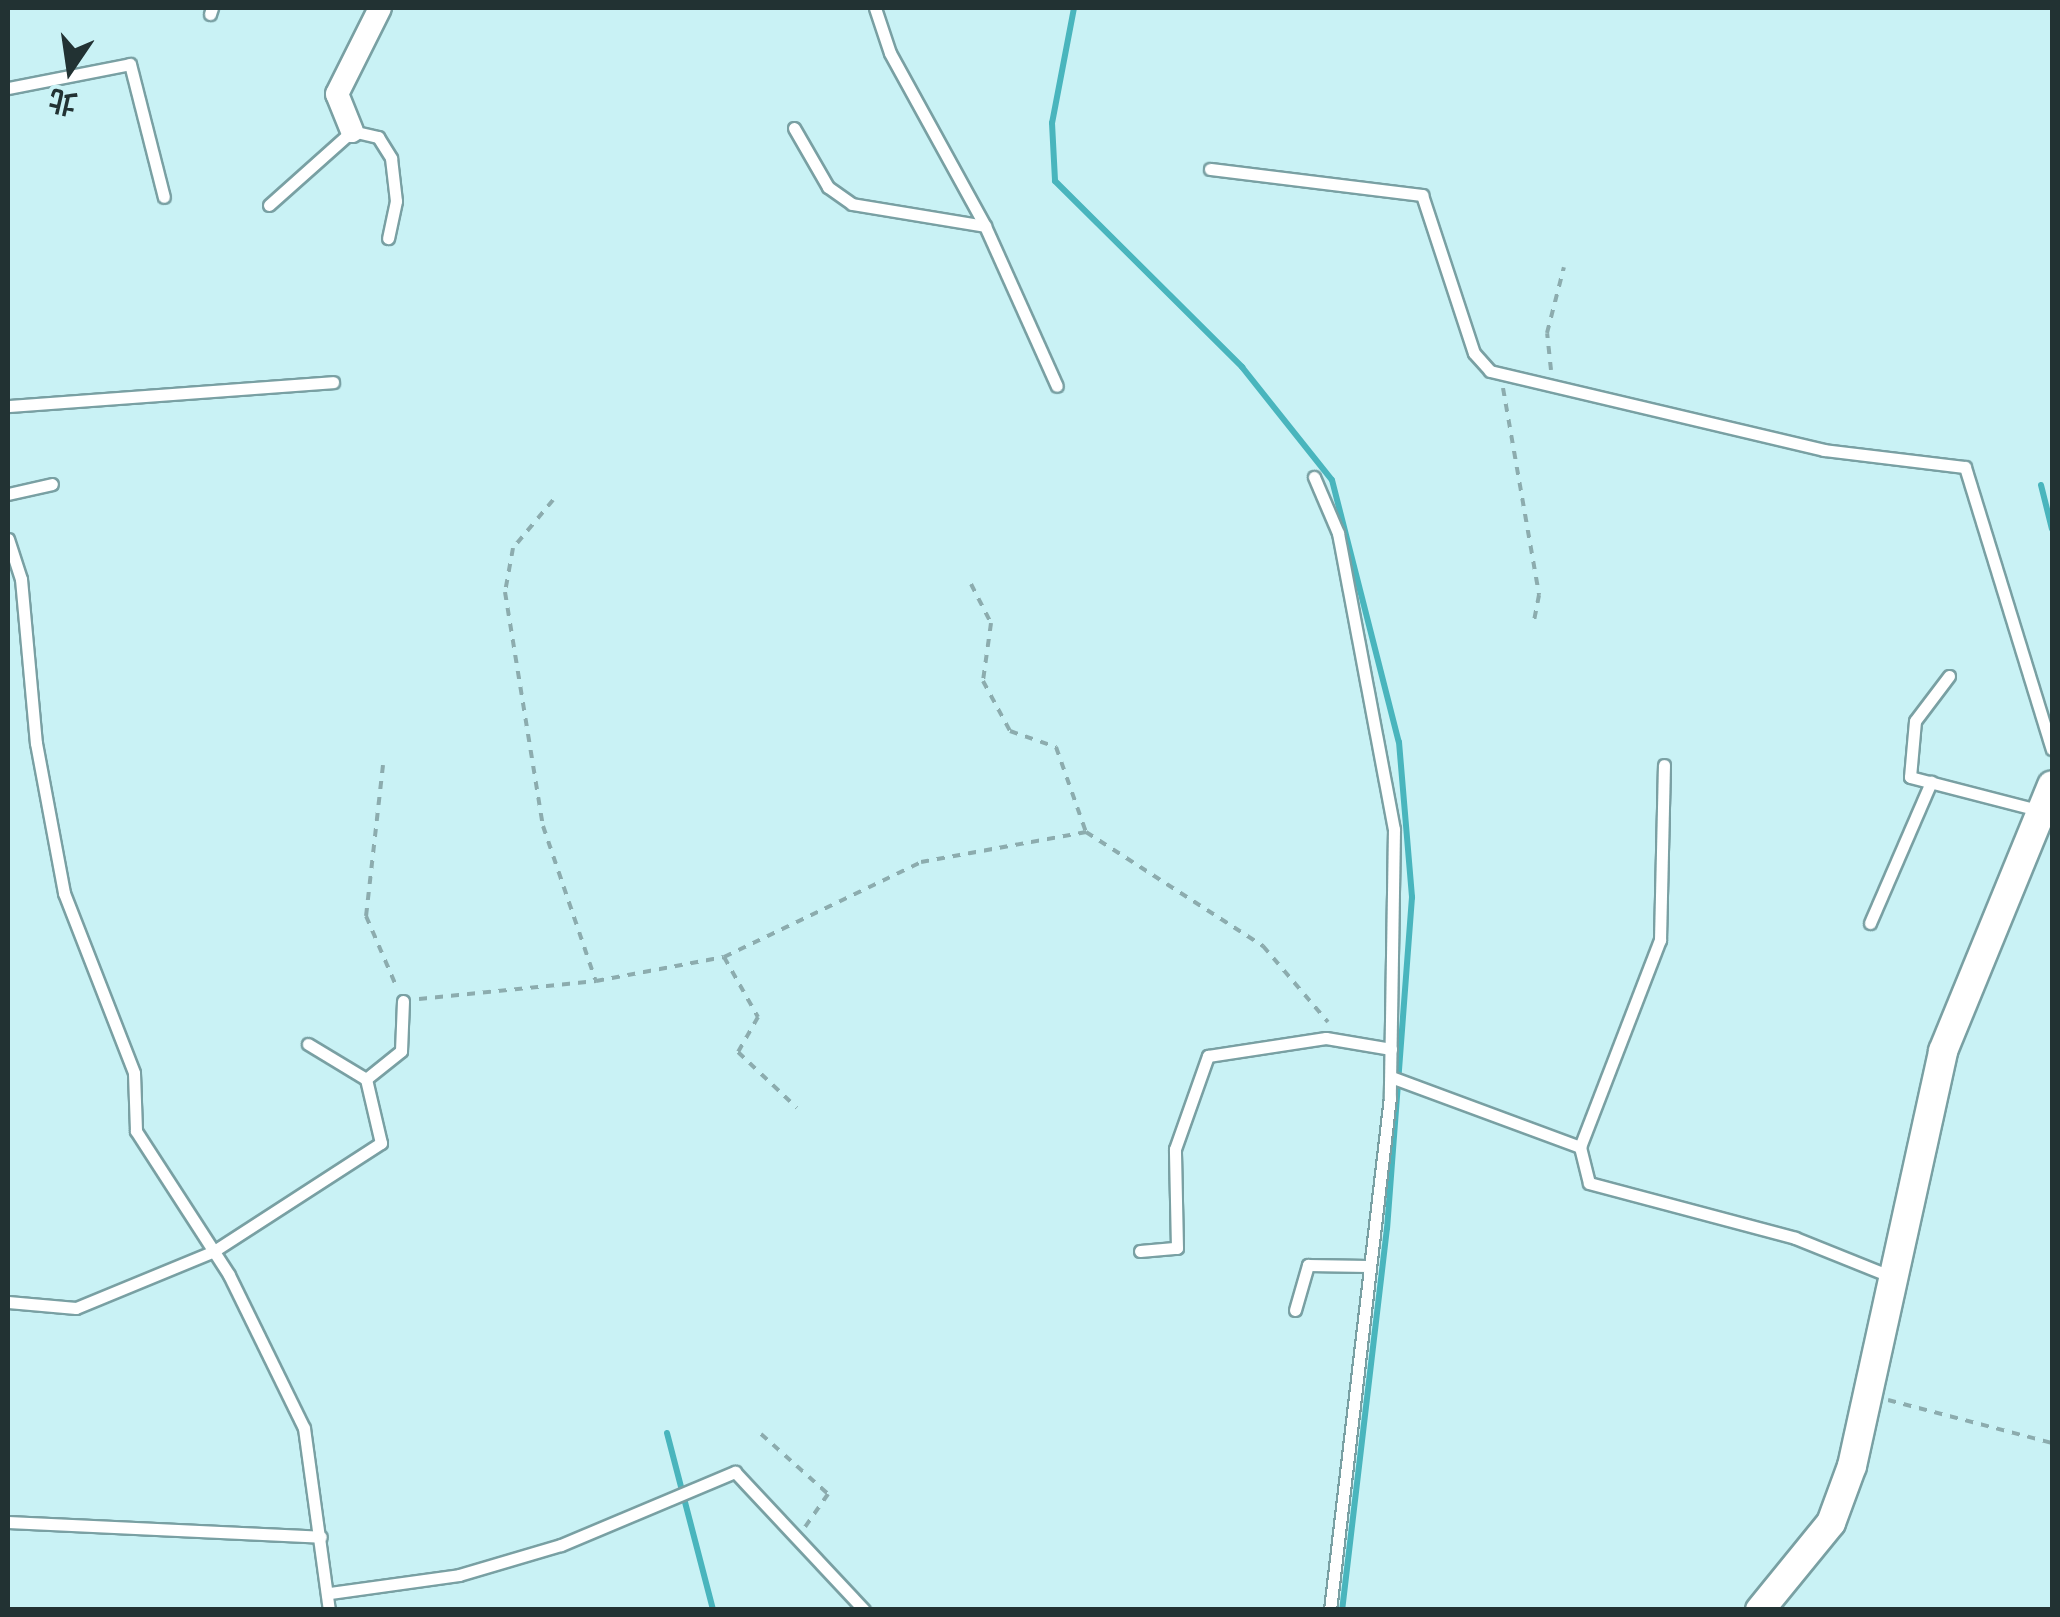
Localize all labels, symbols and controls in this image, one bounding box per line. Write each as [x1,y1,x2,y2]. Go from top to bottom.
north arrow [20,20,120,120]
text: 北 [46,79,81,120]

